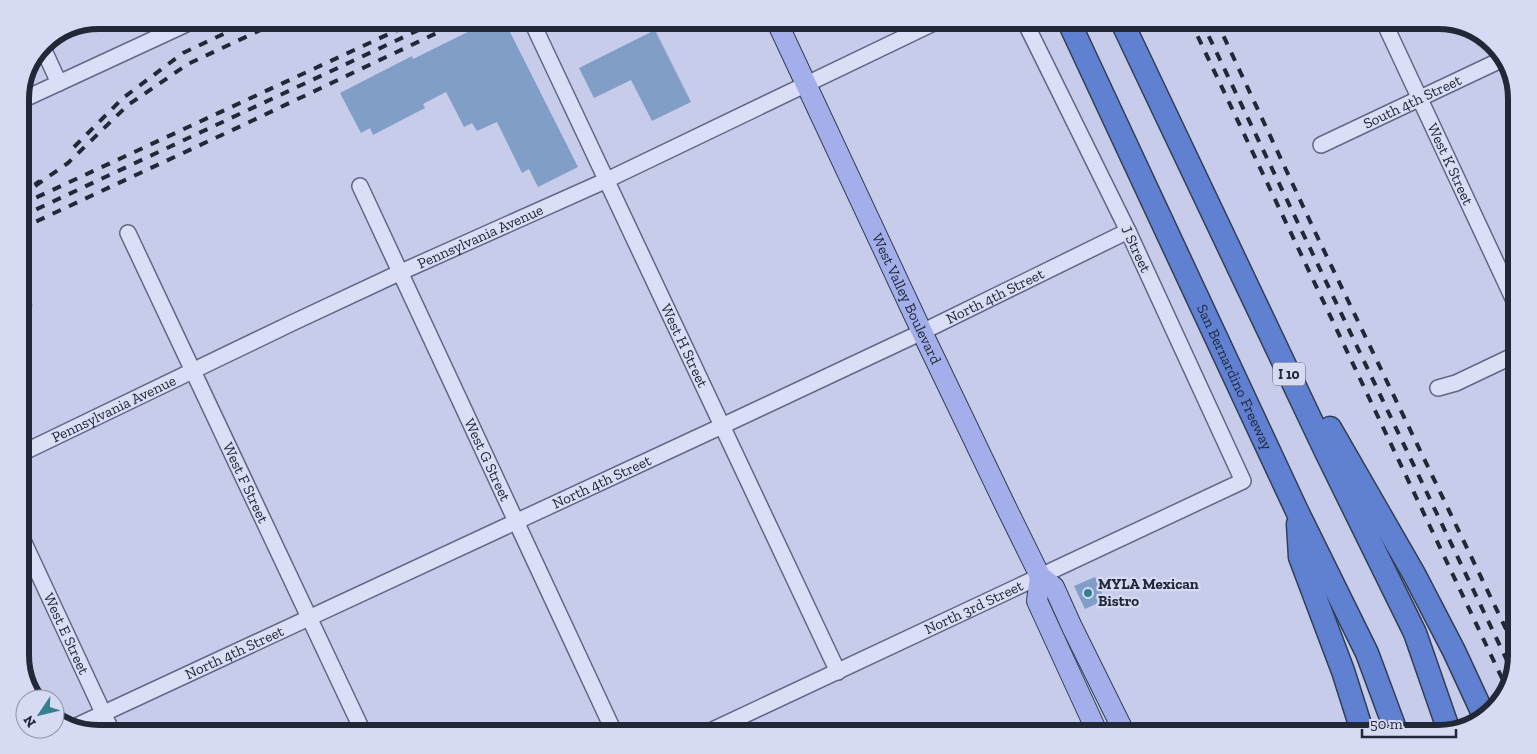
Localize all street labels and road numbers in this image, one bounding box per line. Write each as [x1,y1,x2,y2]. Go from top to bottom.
street label: South 4th Street [1360,71,1465,133]
street label: West K Street [1423,120,1477,208]
street label: Pennsylvania Avenue [414,201,546,273]
street label: J Street [1117,223,1155,276]
street label: West Valley Boulevard [868,231,945,368]
street label: North 4th Street [943,264,1047,328]
street label: West H Street [657,301,712,391]
street label: San Bernardino Freeway [1193,301,1276,453]
road number: I 10 [1273,362,1305,386]
street label: Pennsylvania Avenue [49,371,179,446]
street label: West G Street [460,416,515,504]
street label: West F Street [219,439,272,526]
street label: North 4th Street [549,451,654,513]
street label: North 3rd Street [922,576,1026,638]
street label: West E Street [40,590,93,678]
street label: North 4th Street [182,622,287,683]

